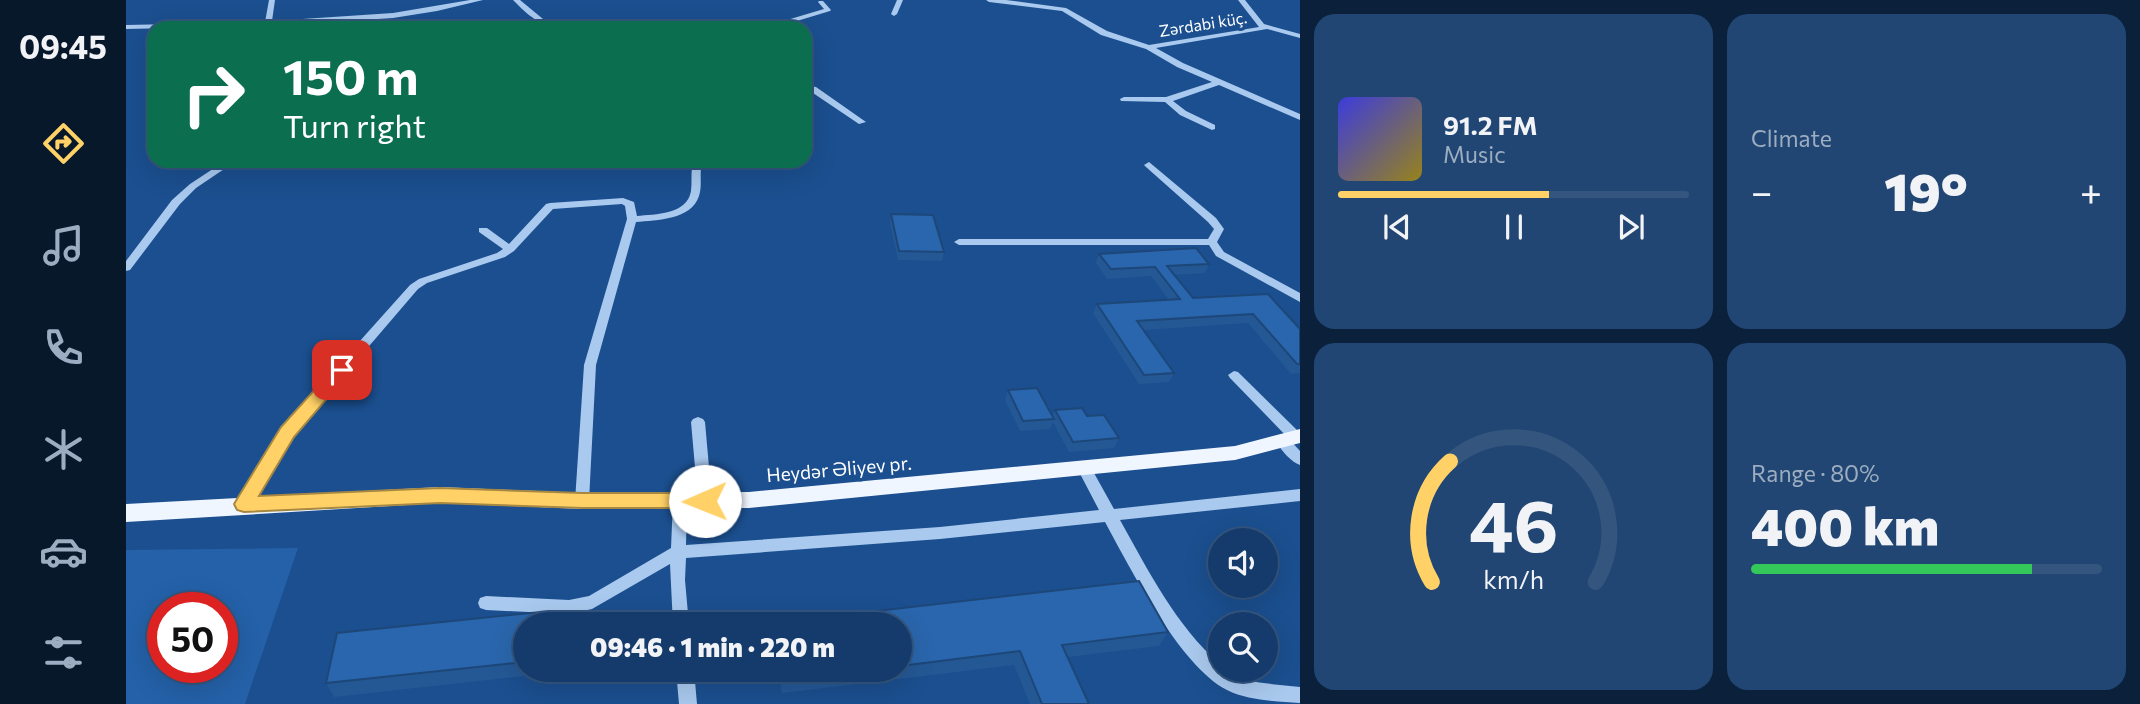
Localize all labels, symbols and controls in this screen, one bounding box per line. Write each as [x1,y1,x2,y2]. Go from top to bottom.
street label: Zərdabi küç. [1158,7,1248,40]
text: 09:45 [19,26,107,66]
text: 150 m [283,45,418,105]
icon: right [168,49,259,140]
text: Turn right [283,105,426,145]
text: 91.2 FM [1443,109,1538,140]
icon: directions [39,119,88,168]
text: Climate [1751,124,1832,152]
text: Music [1443,140,1506,168]
text: 19° [1884,158,1968,222]
text: − [1751,167,1773,214]
text: + [2080,167,2102,214]
icon: previous [1378,208,1416,246]
icon: pause [1495,208,1533,246]
icon: next [1612,208,1650,246]
icon: music [39,221,88,270]
icon: phone [39,323,88,372]
pin [312,340,372,400]
icon: arrive [323,351,361,389]
icon: climate [39,425,88,474]
street label: Heydər Əliyev pr. [765,451,912,486]
text: Range · 80% [1751,459,1879,487]
position arrow [668,464,742,538]
text: 46 [1469,479,1558,568]
text: 400 km [1751,493,1939,557]
icon: car [39,527,88,576]
map controls [1208,528,1278,682]
button: sound [1208,528,1278,598]
text: km/h [1483,564,1544,594]
speed limit sign: 50 [147,592,238,683]
button: search [1208,612,1278,682]
icon: filters [39,628,88,677]
text: 09:46 · 1 min · 220 m [590,631,835,662]

